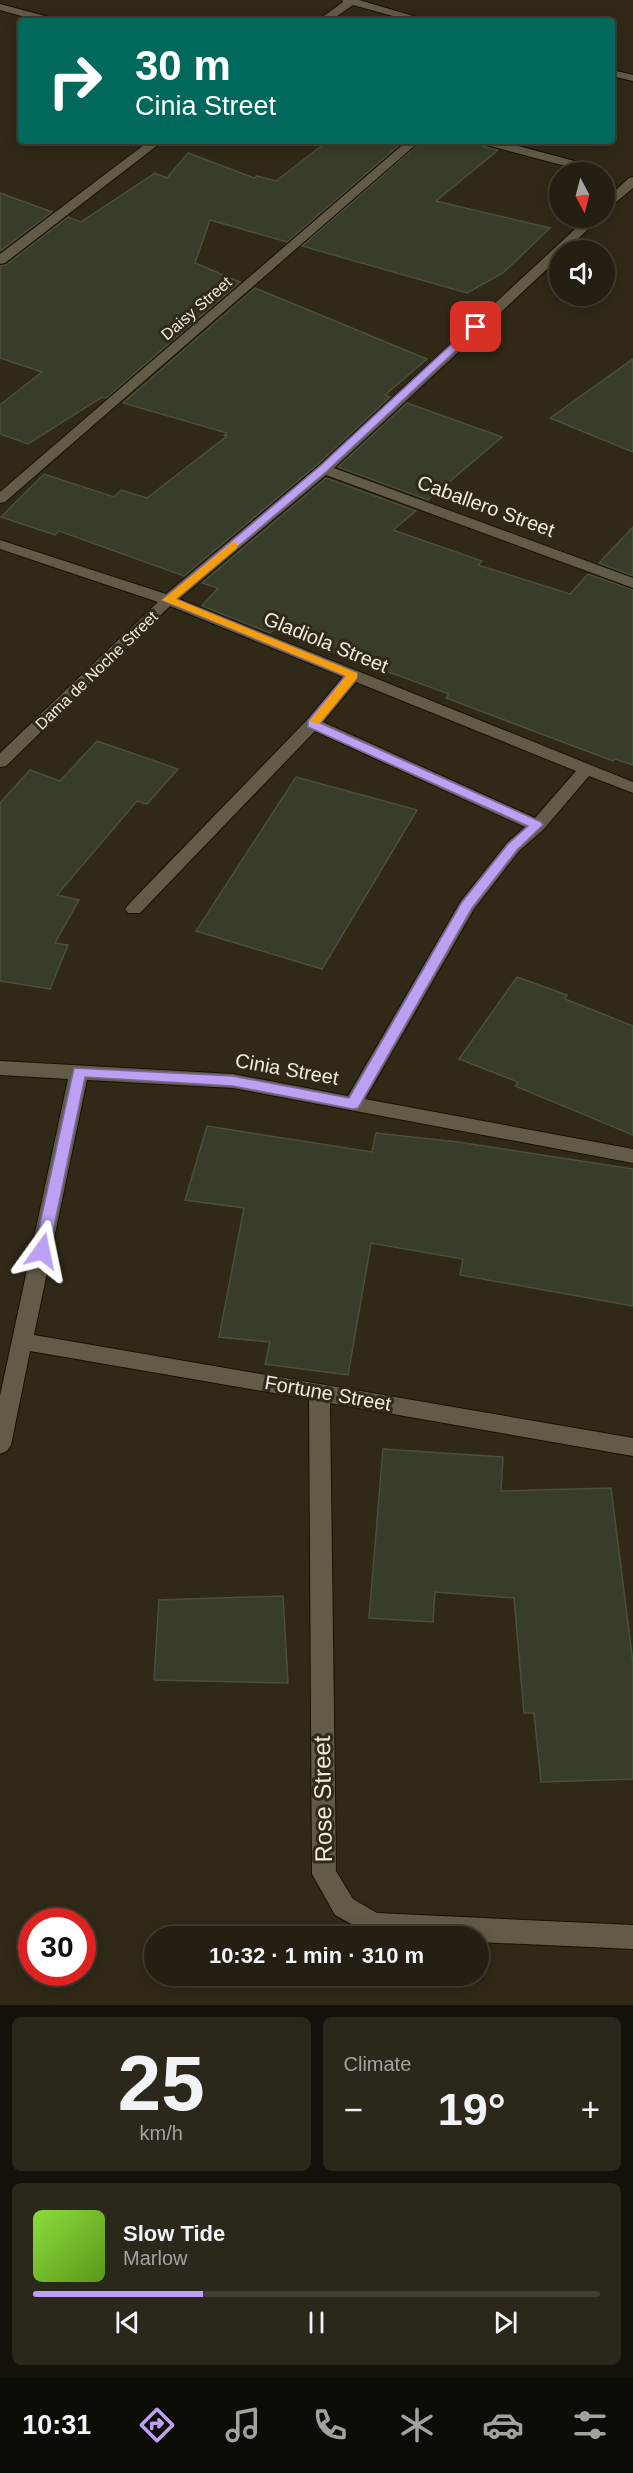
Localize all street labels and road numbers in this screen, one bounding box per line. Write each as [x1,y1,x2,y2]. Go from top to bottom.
street label: Daisy Street [158,273,235,343]
street label: Caballero Street [414,471,558,541]
street label: Dama de Noche Street [32,607,161,733]
street label: Gladiola Street [261,607,392,677]
street label: Cinia Street [234,1049,341,1089]
street label: Fortune Street [263,1371,393,1415]
street label: Rose Street [308,1735,337,1863]

